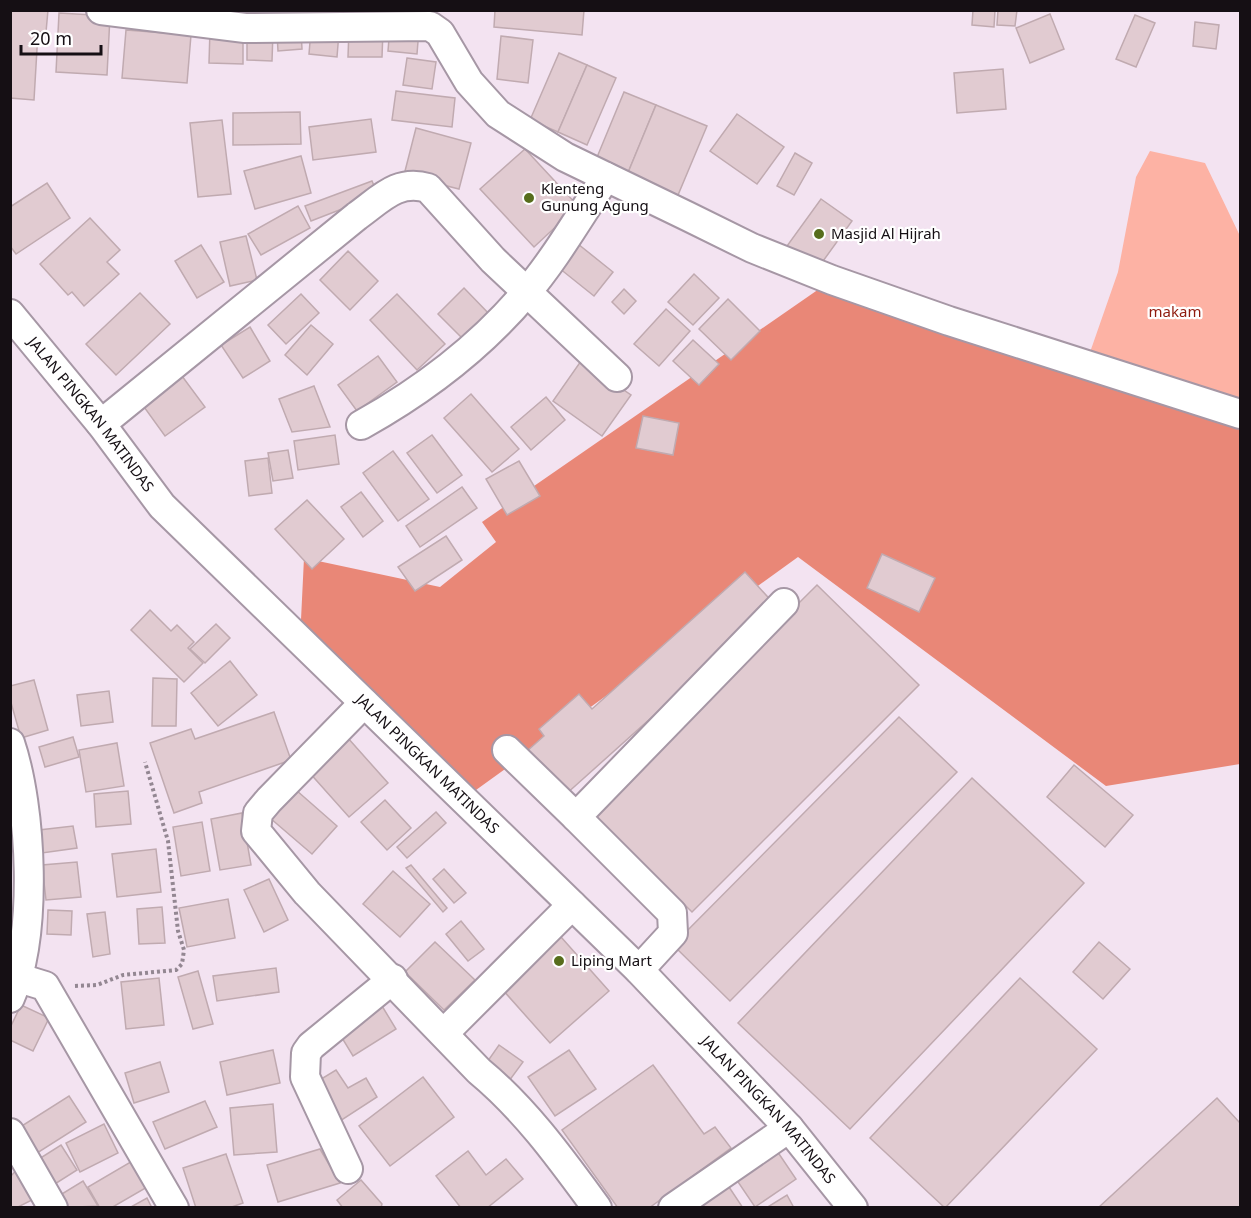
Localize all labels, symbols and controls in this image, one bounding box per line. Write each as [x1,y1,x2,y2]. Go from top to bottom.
scale bar [21,18,100,56]
text: 20 m [30,26,72,50]
place label: Klenteng Gunung Agung [541,178,649,215]
marker: Klenteng Gunung Agung [522,191,536,205]
place label: Masjid Al Hijrah [831,223,941,243]
marker: Masjid Al Hijrah [812,227,826,241]
park label: makam [1149,301,1201,321]
street label: JALAN PINGKAN MATINDAS [23,331,159,496]
street label: JALAN PINGKAN MATINDAS [350,688,504,838]
place label: Liping Mart [571,950,652,970]
marker: Liping Mart [552,954,566,968]
street label: JALAN PINGKAN MATINDAS [696,1029,841,1188]

